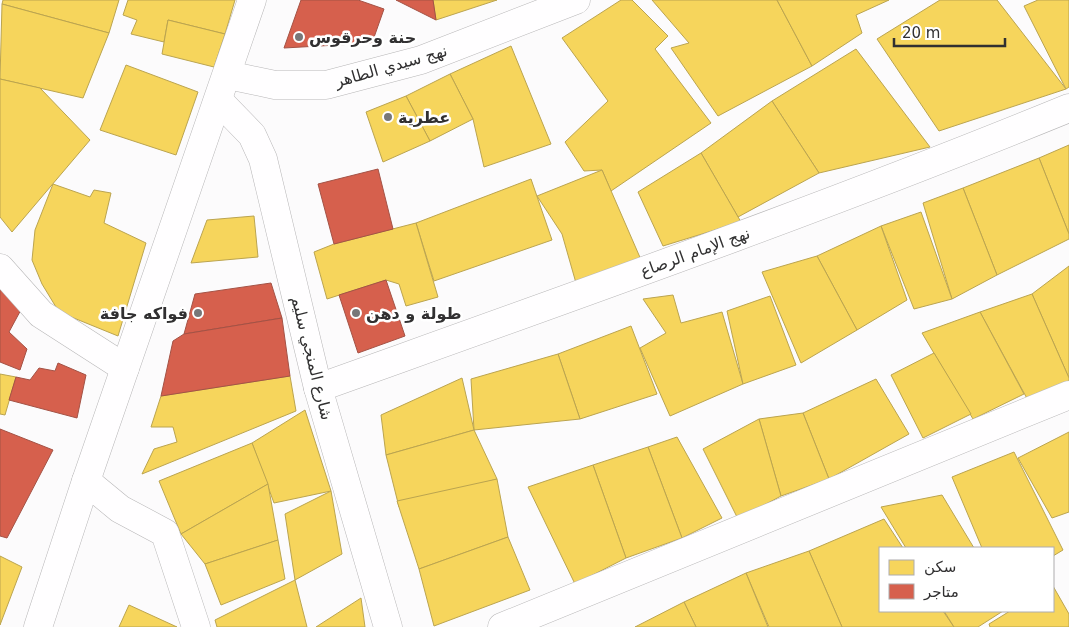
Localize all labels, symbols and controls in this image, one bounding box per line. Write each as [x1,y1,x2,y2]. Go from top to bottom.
scale bar [894,15,1005,47]
text: 20 m [902,24,940,42]
place label: حنة وحرقوس [309,28,416,47]
marker: حنة وحرقوس [293,31,305,43]
street label: نهج سيدي الطاهر [332,41,450,92]
place label: عطرية [398,108,450,127]
marker: عطرية [382,111,394,123]
street label: نهج الإمام الرصاع [638,223,753,282]
street label: شارع المنجي سليم [286,294,337,422]
place label: فواكه جافة [100,304,188,323]
place label: طولة و دهن [366,304,462,323]
marker: فواكه جافة [192,307,204,319]
marker: طولة و دهن [350,307,362,319]
legend [879,547,1054,612]
text: سكن [924,558,956,576]
text: متاجر [923,583,959,601]

